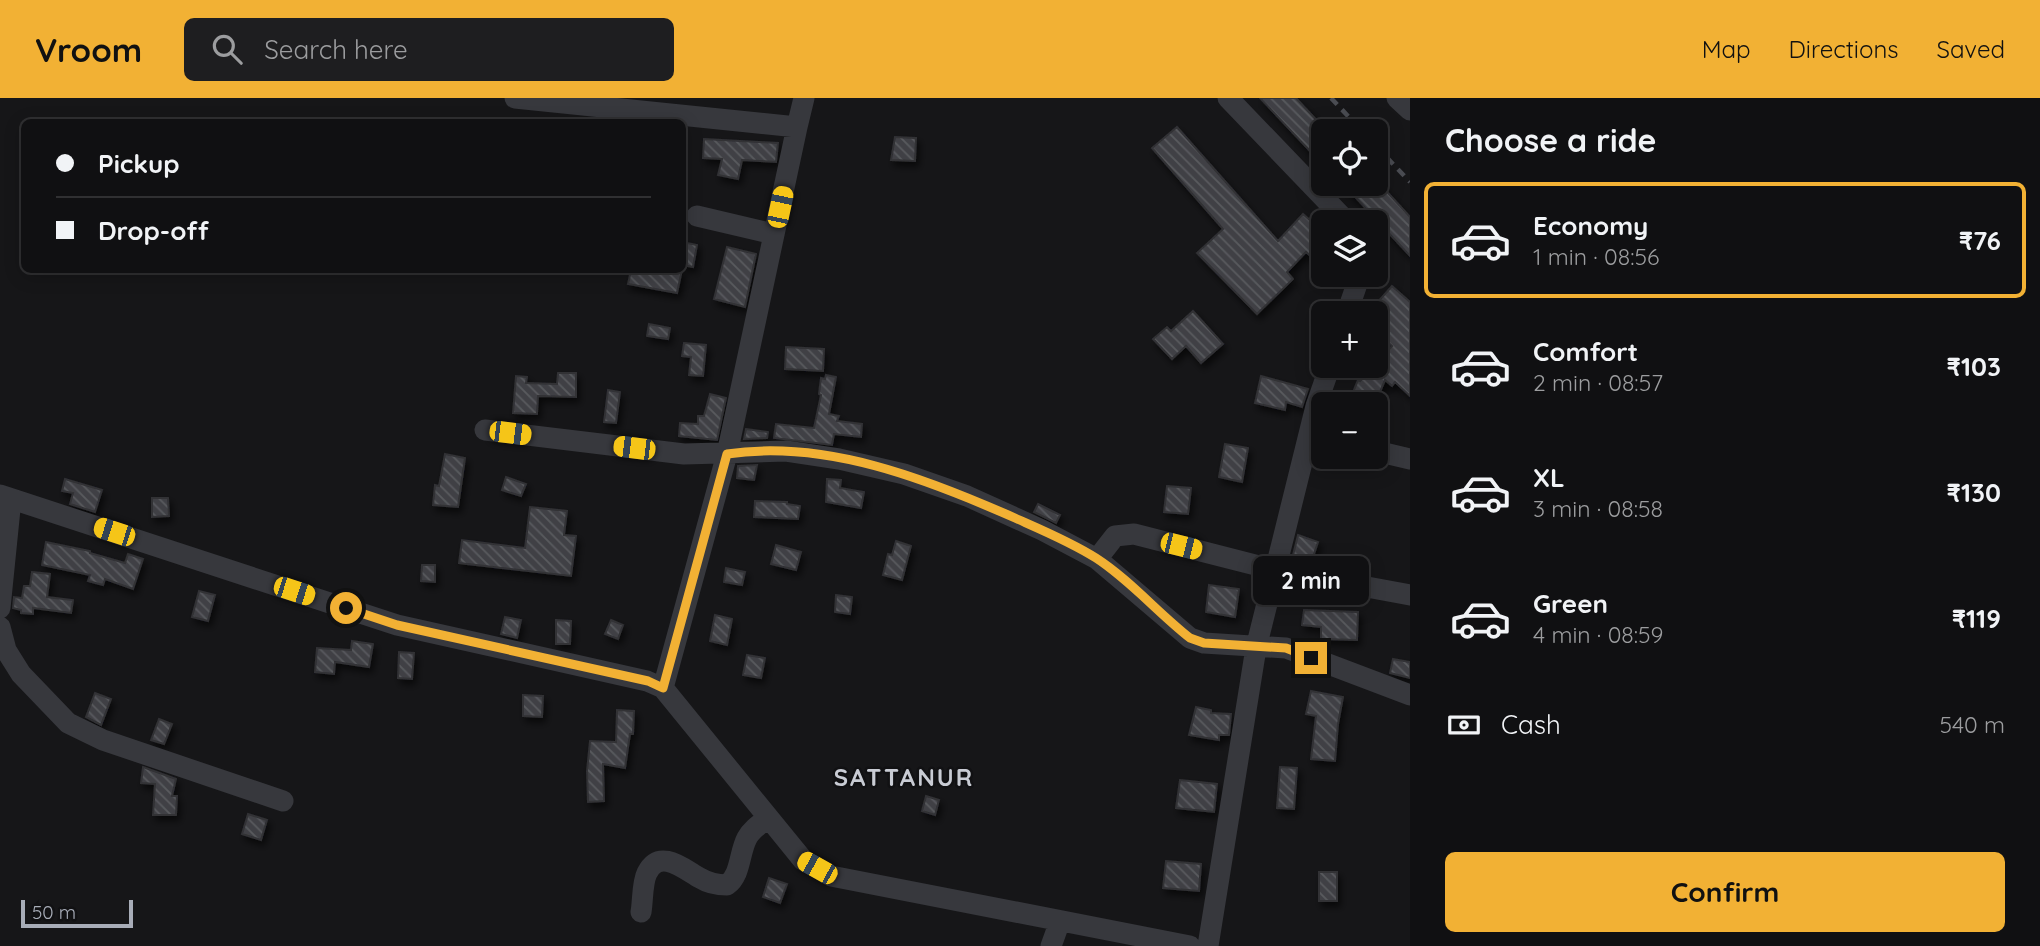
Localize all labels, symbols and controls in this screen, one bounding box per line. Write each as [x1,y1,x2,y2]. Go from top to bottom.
search box [184,18,674,81]
text: Vroom [35,29,142,70]
icon: search [208,30,246,68]
text: Search here [264,33,408,66]
text: Map [1702,34,1751,64]
text: Directions [1789,34,1899,64]
text: Saved [1937,34,2005,64]
map controls [1311,119,1388,469]
button: locate [1311,119,1388,196]
text: Choose a ride [1445,120,1657,160]
text: Pickup [98,147,180,180]
car [766,184,795,230]
icon: car [1449,209,1512,272]
text: Economy [1533,209,1648,242]
button: layers [1311,210,1388,287]
text: Drop-off [98,214,209,247]
text: ₹76 [1959,224,2001,257]
text: 1 min · 08:56 [1533,242,1659,271]
button: + [1311,301,1388,378]
icon: car [1449,335,1512,398]
text: Comfort [1533,335,1638,368]
text: ₹103 [1947,350,2001,383]
text: 2 min · 08:57 [1533,368,1663,397]
button: − [1311,392,1388,469]
car [488,420,533,446]
car [612,435,657,461]
icon: car [1449,461,1512,524]
text: XL [1533,461,1565,494]
text: ₹130 [1947,476,2001,509]
text: 3 min · 08:58 [1533,494,1663,523]
car [91,516,138,548]
car [1159,531,1204,561]
callout: 2 min [1253,556,1369,606]
text: 2 min [1281,566,1341,595]
car [271,575,318,607]
icon: car [1449,587,1512,650]
text: Green [1533,587,1608,620]
route start [330,592,362,624]
text: ₹119 [1952,602,2001,635]
text: 4 min · 08:59 [1533,620,1663,649]
route end [1295,642,1327,674]
icon: cash [1445,706,1483,744]
text: Cash [1501,708,1561,741]
text: 540 m [1939,710,2005,739]
district label: SATTANUR [834,762,974,792]
car [794,849,841,887]
button: Confirm [1445,852,2005,932]
scale bar [21,897,133,929]
text: 50 m [32,900,76,924]

